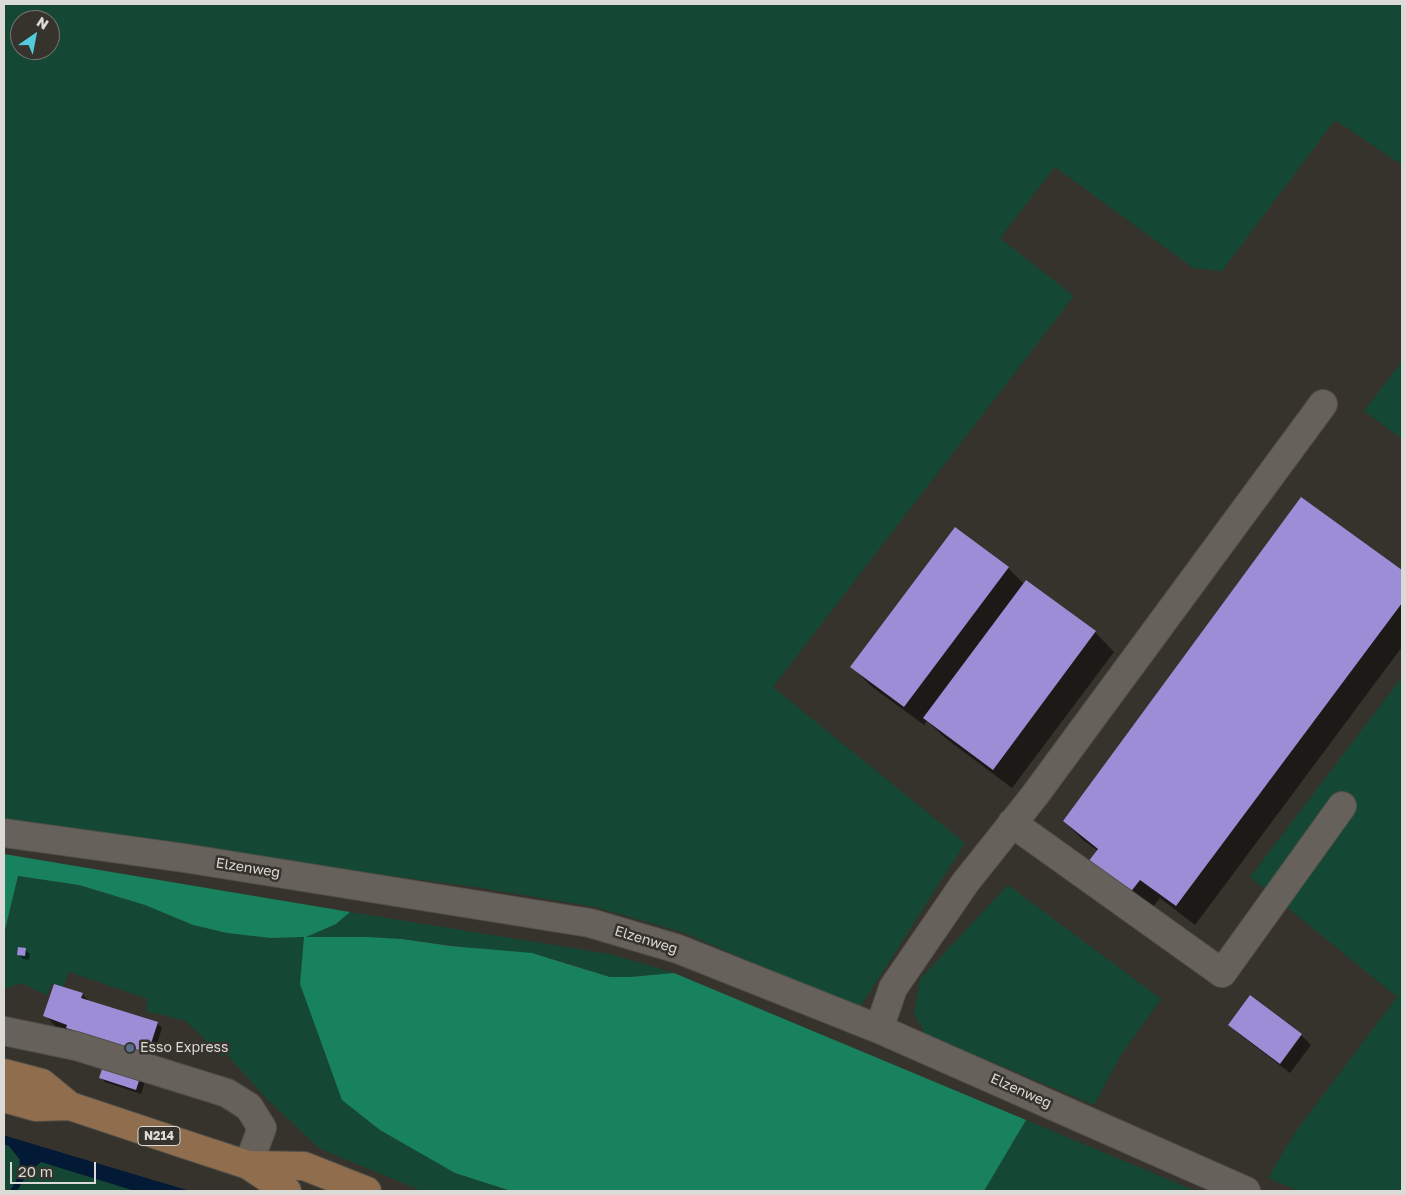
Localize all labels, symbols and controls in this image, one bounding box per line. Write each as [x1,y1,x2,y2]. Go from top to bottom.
north arrow [10,10,60,60]
text: N [34,13,52,33]
street label: Elzenweg [215,855,281,881]
street label: Elzenweg [613,922,679,958]
place label: Esso Express [140,1040,228,1056]
marker: Esso Express [124,1042,136,1054]
street label: Elzenweg [988,1070,1054,1112]
road number: N214 [138,1126,180,1146]
scale bar [12,1152,99,1184]
text: 20 m [18,1162,53,1180]

